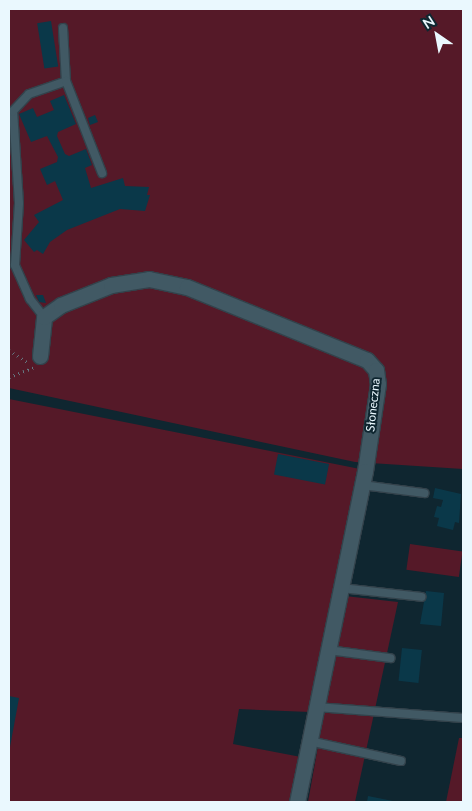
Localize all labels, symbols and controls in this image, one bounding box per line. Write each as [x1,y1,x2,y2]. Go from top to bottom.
north arrow [412,10,462,60]
text: N [419,12,438,32]
street label: Słoneczna [363,378,383,432]

